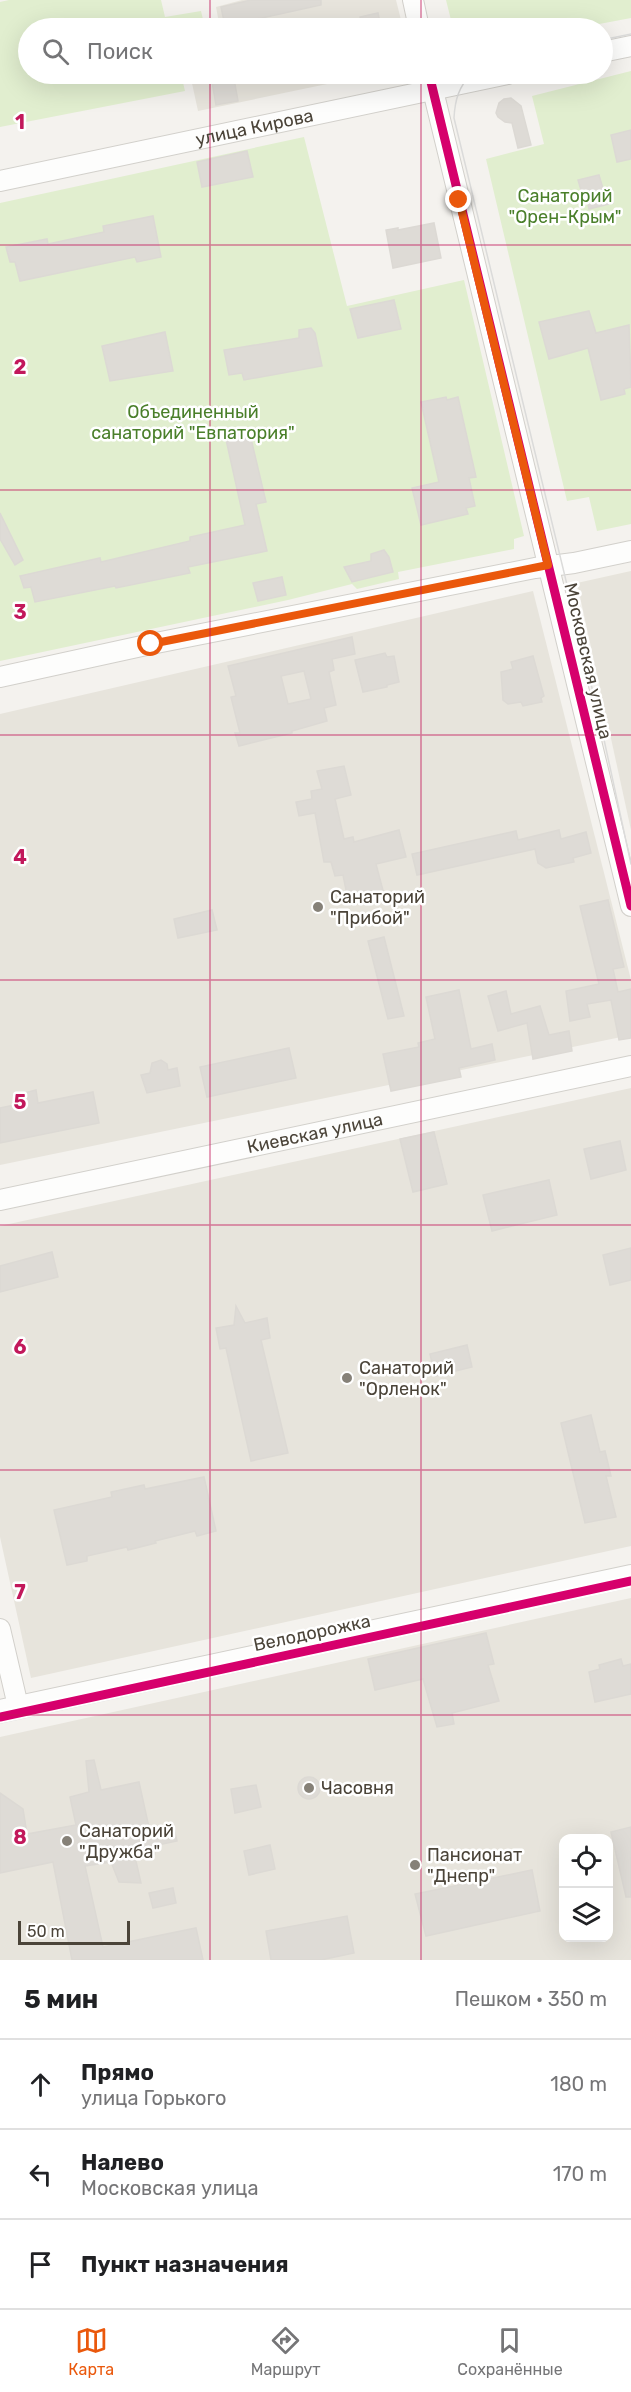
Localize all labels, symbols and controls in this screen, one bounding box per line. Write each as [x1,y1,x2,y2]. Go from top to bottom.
search box [18,18,613,84]
icon: search [39,35,72,68]
text: Поиск [87,38,153,65]
street label: улица Кирова [194,104,315,151]
text: 1 [15,110,25,134]
park label: Санаторий "Орен-Крым" [508,185,622,228]
route end [445,186,471,212]
text: 2 [14,355,27,379]
park label: Объединенный санаторий "Евпатория" [91,401,295,444]
street label: Московская улица [559,581,617,741]
text: 3 [13,600,27,624]
route start [137,630,163,656]
text: 4 [13,845,27,869]
place label: Санаторий "Прибой" [330,886,425,929]
marker: Санаторий "Прибой" [311,900,325,914]
text: 5 [14,1090,27,1114]
street label: Киевская улица [245,1108,385,1158]
text: 6 [13,1335,27,1359]
place label: Санаторий "Орленок" [359,1357,454,1400]
marker: Санаторий "Орленок" [340,1371,354,1385]
text: 7 [14,1580,26,1604]
street label: Велодорожка [252,1610,372,1656]
place label: Часовня [321,1777,394,1799]
marker: Часовня [302,1781,316,1795]
place label: Санаторий "Дружба" [79,1820,174,1863]
text: 8 [13,1825,27,1849]
marker: Санаторий "Дружба" [60,1834,74,1848]
map controls [559,1834,613,1942]
button: locate [559,1834,613,1888]
place label: Пансионат "Днепр" [427,1844,522,1887]
marker: Пансионат "Днепр" [408,1858,422,1872]
button: layers [559,1888,613,1942]
scale bar [18,1918,130,1946]
text: 50 m [27,1922,65,1941]
text: 5 мин [24,1984,98,2015]
text: Пешком · 350 m [455,1987,607,2011]
text: Прямо [81,2059,154,2086]
icon: ahead [24,2068,57,2101]
text: 180 m [550,2072,607,2096]
text: улица Горького [81,2086,226,2110]
text: Налево [81,2149,164,2176]
icon: left [24,2158,57,2191]
text: 170 m [553,2162,607,2186]
text: Московская улица [81,2176,258,2200]
icon: arrive [24,2248,57,2281]
text: Пункт назначения [81,2251,289,2278]
tab: Карта [68,2324,114,2379]
tab: Маршрут [251,2324,321,2379]
tab: Сохранённые [457,2324,563,2379]

